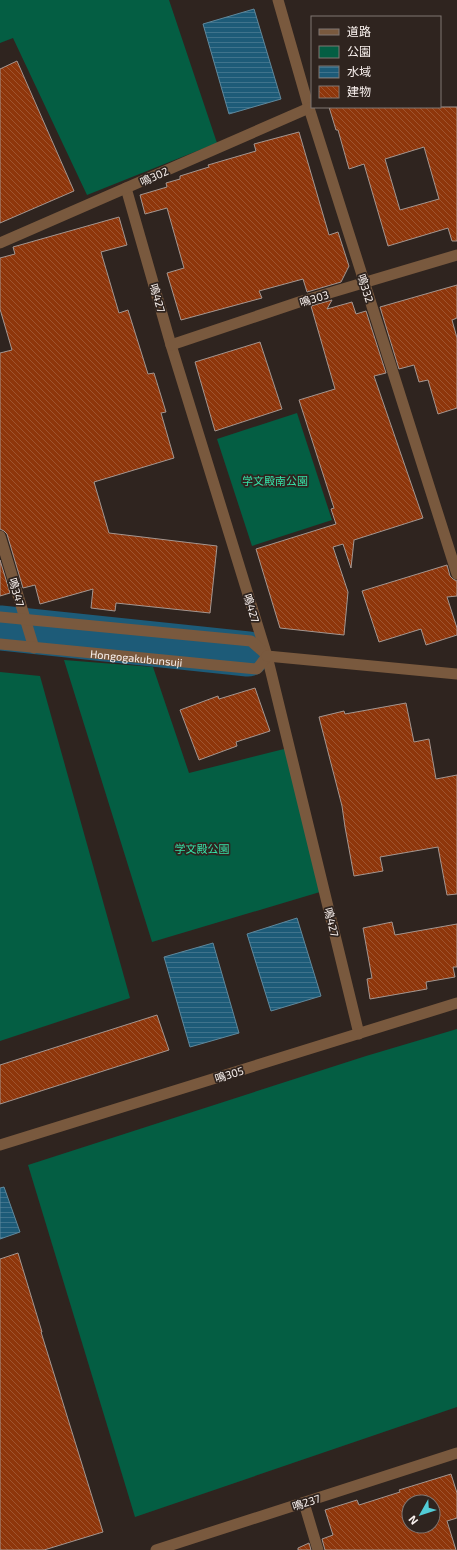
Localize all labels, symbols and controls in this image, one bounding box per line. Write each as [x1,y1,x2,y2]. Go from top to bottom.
legend [311,16,441,108]
text: 道路 [347,24,371,38]
text: 公園 [347,44,371,58]
text: 水域 [347,64,371,78]
text: 建物 [347,84,371,98]
street label: 鳴302 [138,164,170,188]
street label: 鳴332 [355,272,377,304]
street label: 鳴427 [148,282,168,314]
street label: 鳴303 [298,287,330,309]
park label: 学文殿南公園 [242,474,308,487]
street label: 鳴347 [6,576,28,608]
street label: 鳴427 [241,592,263,624]
street label: Hongogakubunsuji [90,646,183,669]
park label: 学文殿公園 [175,842,230,855]
street label: 鳴427 [322,906,342,938]
street label: 鳴305 [213,1063,245,1085]
street label: 鳴237 [290,1491,322,1513]
north arrow [401,1494,441,1534]
text: N [405,1513,420,1528]

